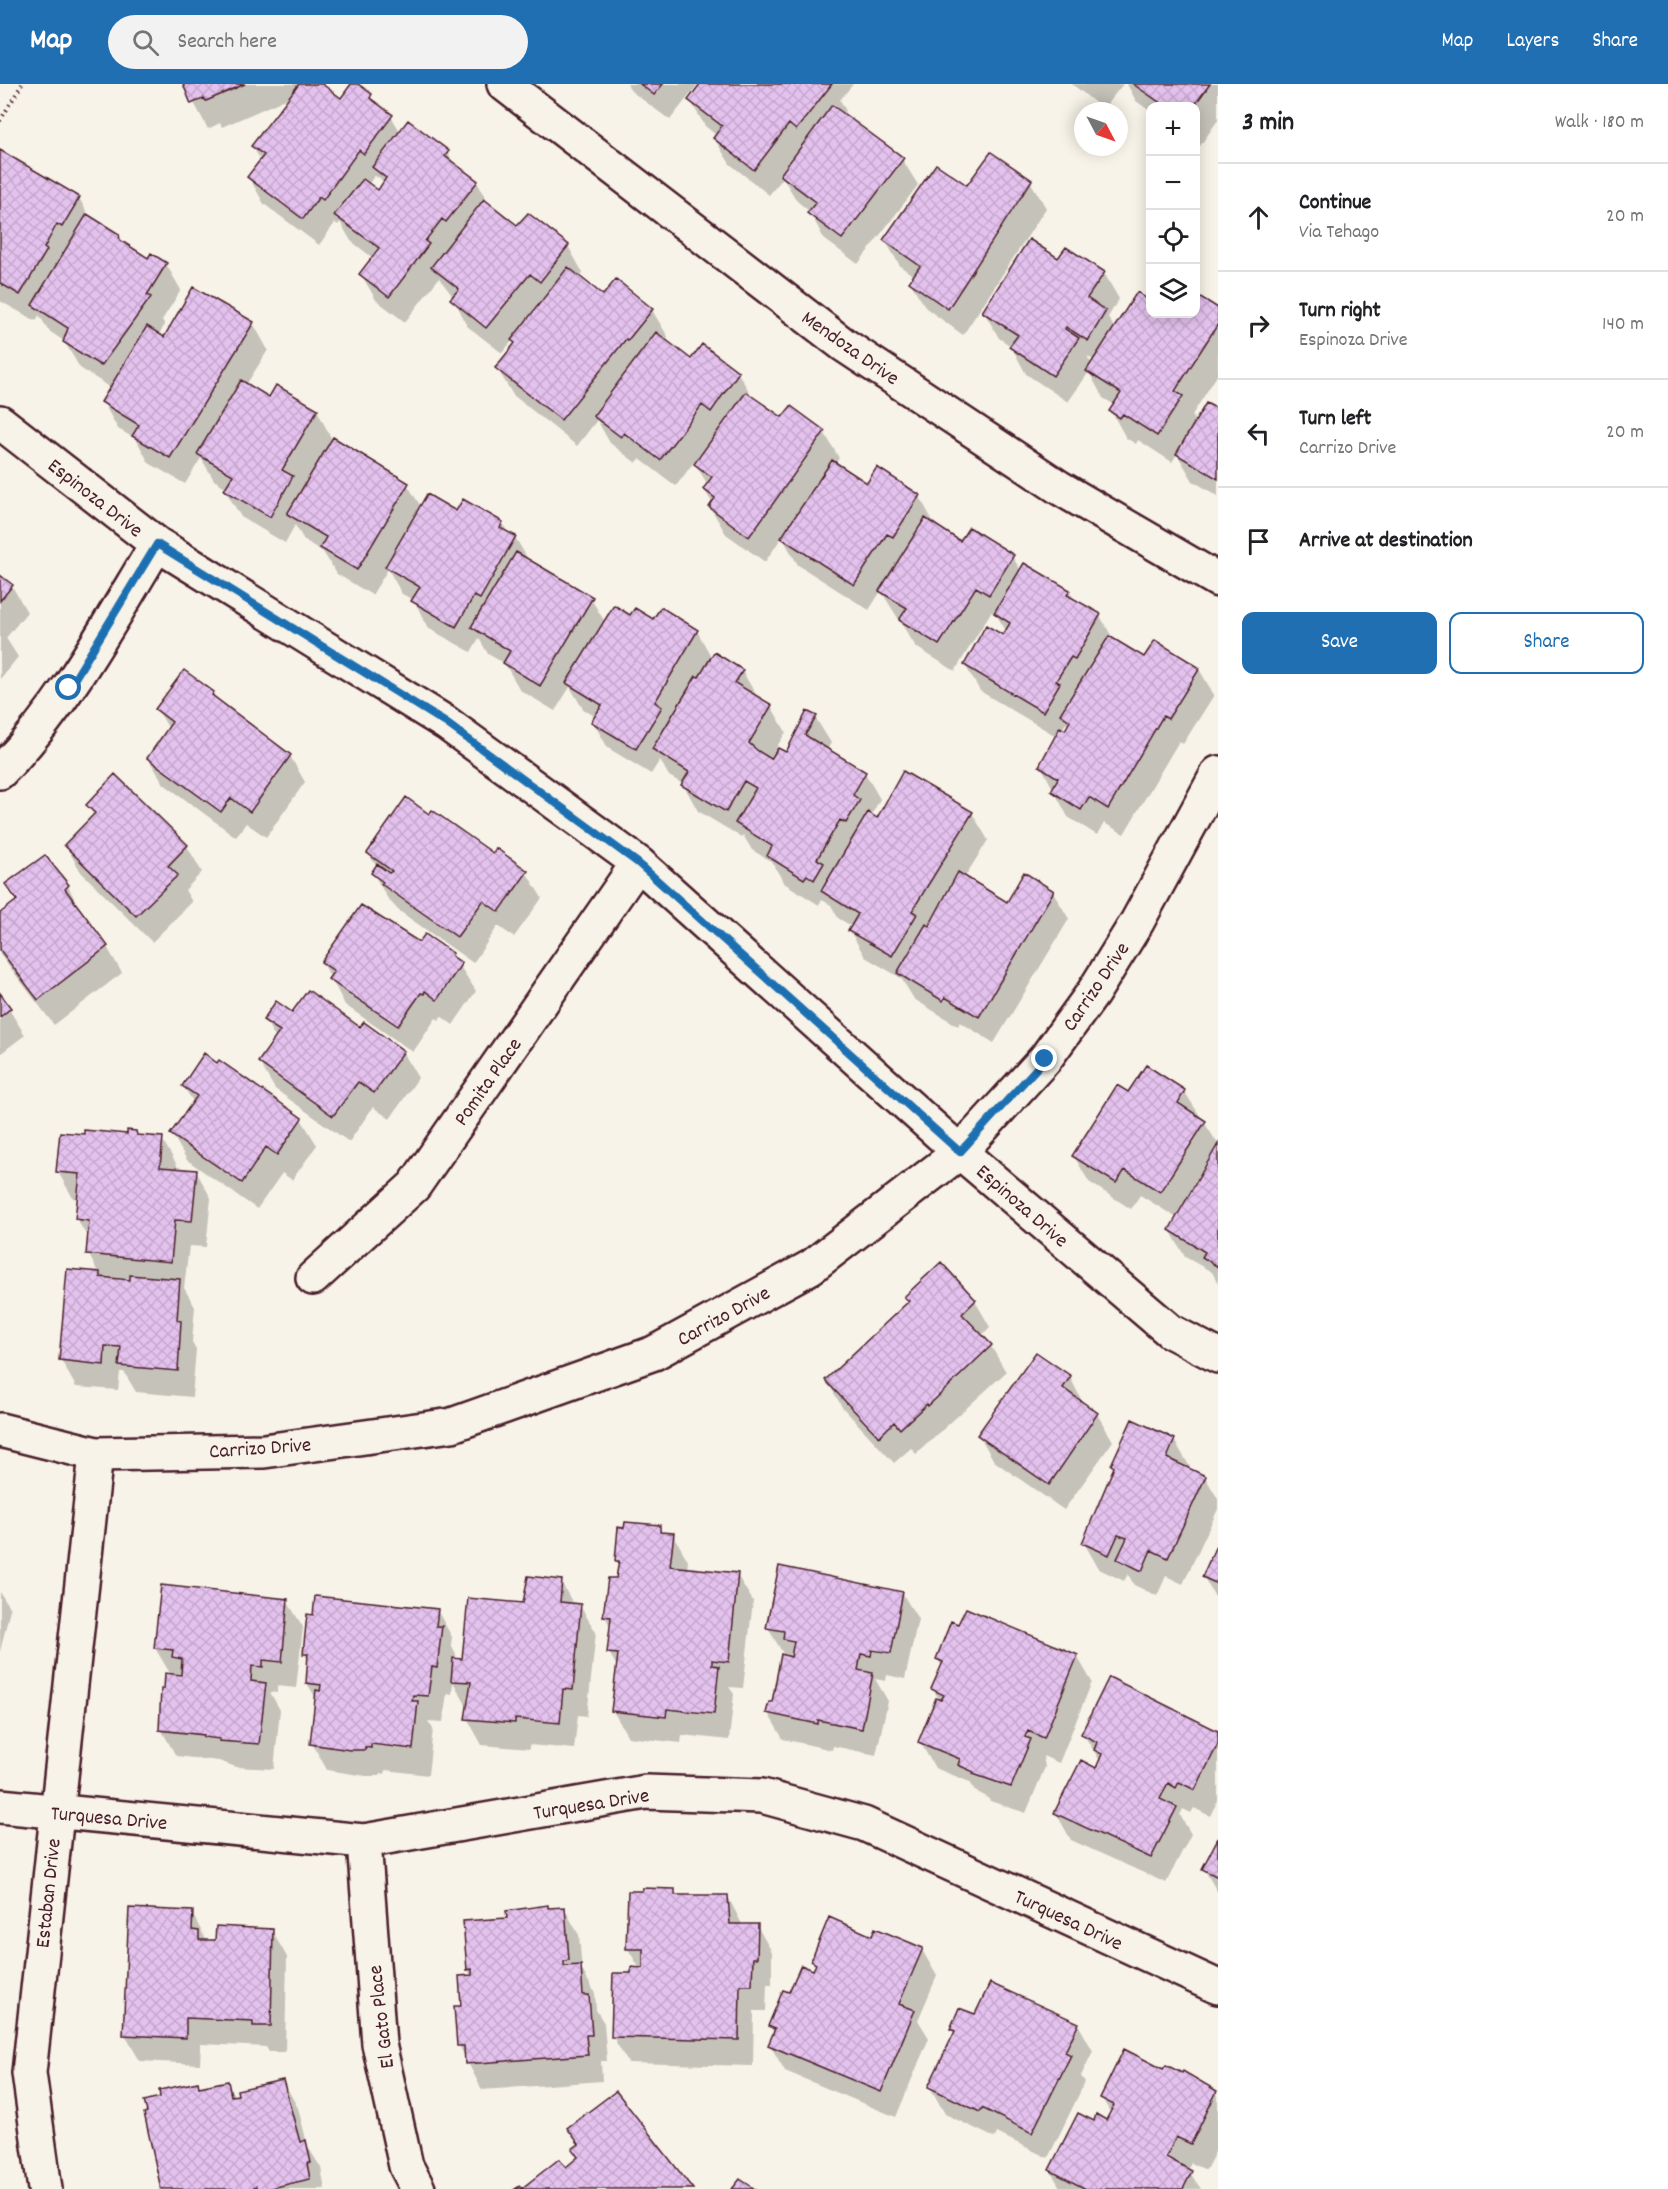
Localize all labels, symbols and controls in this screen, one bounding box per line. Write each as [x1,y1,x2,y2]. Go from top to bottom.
search box [108,15,528,69]
text: Map [30,22,72,62]
icon: search [129,26,162,59]
text: Search here [177,27,277,58]
text: Map [1442,27,1473,57]
text: Layers [1506,27,1559,57]
text: Share [1592,27,1638,57]
north arrow [1074,102,1128,156]
map controls [1146,102,1200,318]
button: + [1146,102,1200,156]
text: 3 min [1242,105,1294,142]
text: Walk · 180 m [1555,109,1644,137]
button: − [1146,156,1200,210]
text: Continue [1299,188,1371,219]
icon: ahead [1242,201,1275,234]
text: 20 m [1606,203,1644,231]
button: locate [1146,210,1200,264]
text: Via Tehago [1299,219,1379,247]
button: layers [1146,264,1200,318]
text: Turn right [1299,296,1381,327]
street label: Mendoza Drive [794,305,904,394]
icon: right [1242,309,1275,342]
text: 140 m [1602,311,1644,339]
text: Espinoza Drive [1299,327,1408,355]
text: Turn left [1299,404,1371,435]
icon: left [1242,417,1275,450]
text: 20 m [1606,419,1644,447]
text: Carrizo Drive [1299,435,1396,463]
street label: Espinoza Drive [40,452,148,546]
icon: arrive [1242,525,1275,558]
text: Arrive at destination [1299,526,1473,557]
button: Save [1242,612,1437,674]
button: Share [1449,612,1644,674]
route start [55,674,81,700]
street label: Carrizo Drive [1056,937,1139,1038]
street label: Pomita Place [448,1032,531,1133]
route end [1031,1045,1057,1071]
street label: Espinoza Drive [968,1159,1074,1256]
street label: Carrizo Drive [672,1280,776,1356]
street label: Carrizo Drive [208,1431,312,1469]
street label: Turquesa Drive [531,1782,652,1830]
street label: Turquesa Drive [49,1800,168,1840]
street label: Estaban Drive [29,1837,71,1950]
street label: Turquesa Drive [1008,1883,1127,1960]
street label: El Gato Place [362,1963,404,2070]

